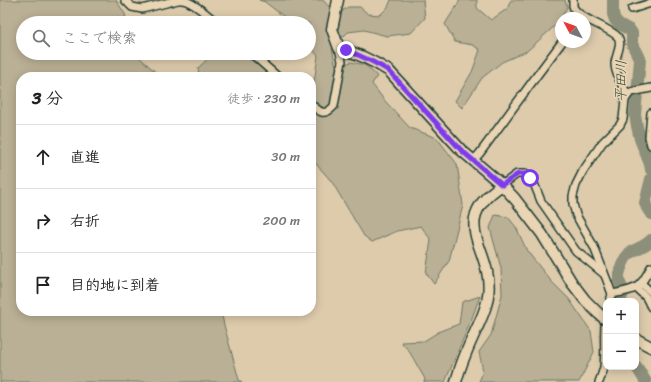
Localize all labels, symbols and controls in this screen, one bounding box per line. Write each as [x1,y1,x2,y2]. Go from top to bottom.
north arrow [555,12,591,48]
search box [16,16,316,60]
text: ここで検索 [62,25,137,51]
icon: search [30,27,52,49]
route end [337,41,355,59]
water label: 平田川 [608,60,634,102]
text: 3 分 [32,83,63,113]
text: 徒歩 · 230 m [228,87,300,110]
text: 直進 [70,144,100,170]
text: 30 m [271,145,300,168]
icon: ahead [32,146,54,168]
route start [521,169,539,187]
text: 右折 [70,208,100,234]
text: 200 m [263,209,300,232]
icon: right [32,210,54,232]
text: 目的地に到着 [70,272,160,298]
icon: arrive [32,274,54,296]
map controls [603,298,639,370]
button: + [603,298,639,334]
button: − [603,334,639,370]

